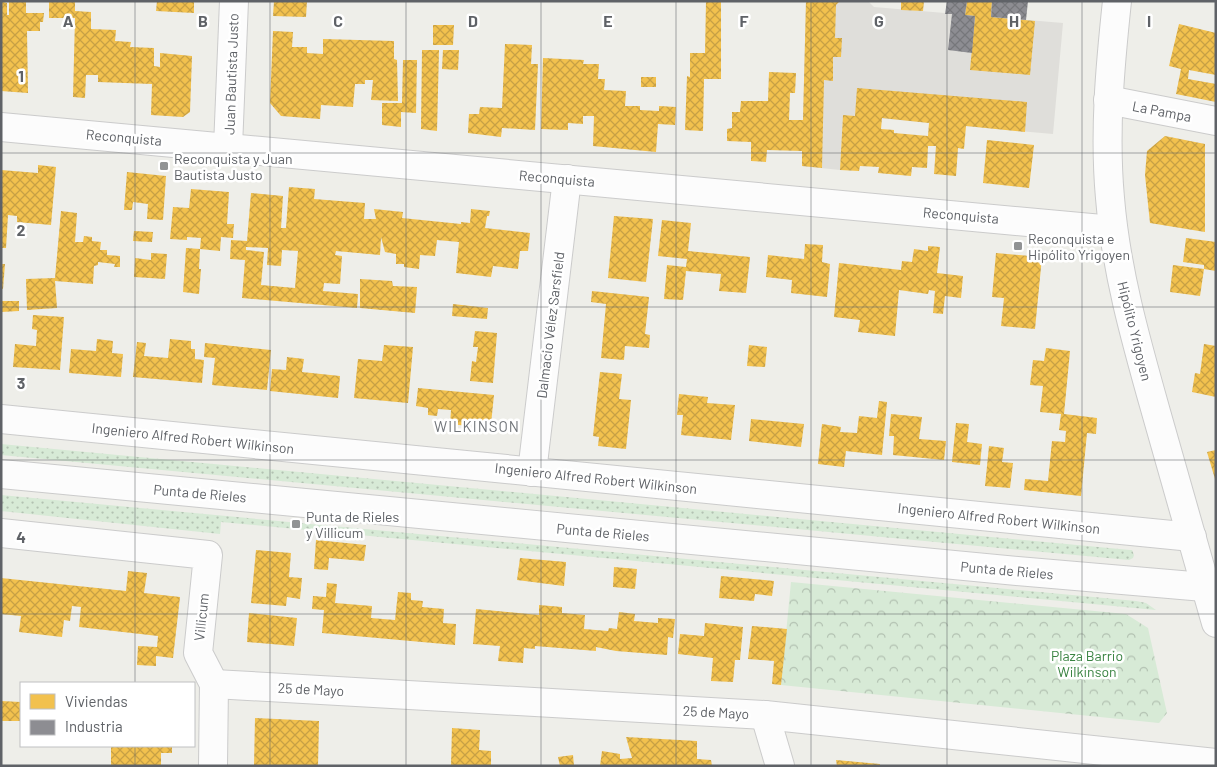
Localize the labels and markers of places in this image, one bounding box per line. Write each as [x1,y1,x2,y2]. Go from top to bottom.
place label: Reconquista y Juan Bautista Justo [174,150,293,183]
marker: Reconquista y Juan Bautista Justo [158,160,170,172]
place label: Reconquista e Hipólito Yrigoyen [1028,230,1130,263]
marker: Reconquista e Hipólito Yrigoyen [1012,240,1024,252]
place label: Punta de Rieles y Villicum [306,508,399,541]
marker: Punta de Rieles y Villicum [290,518,302,530]

